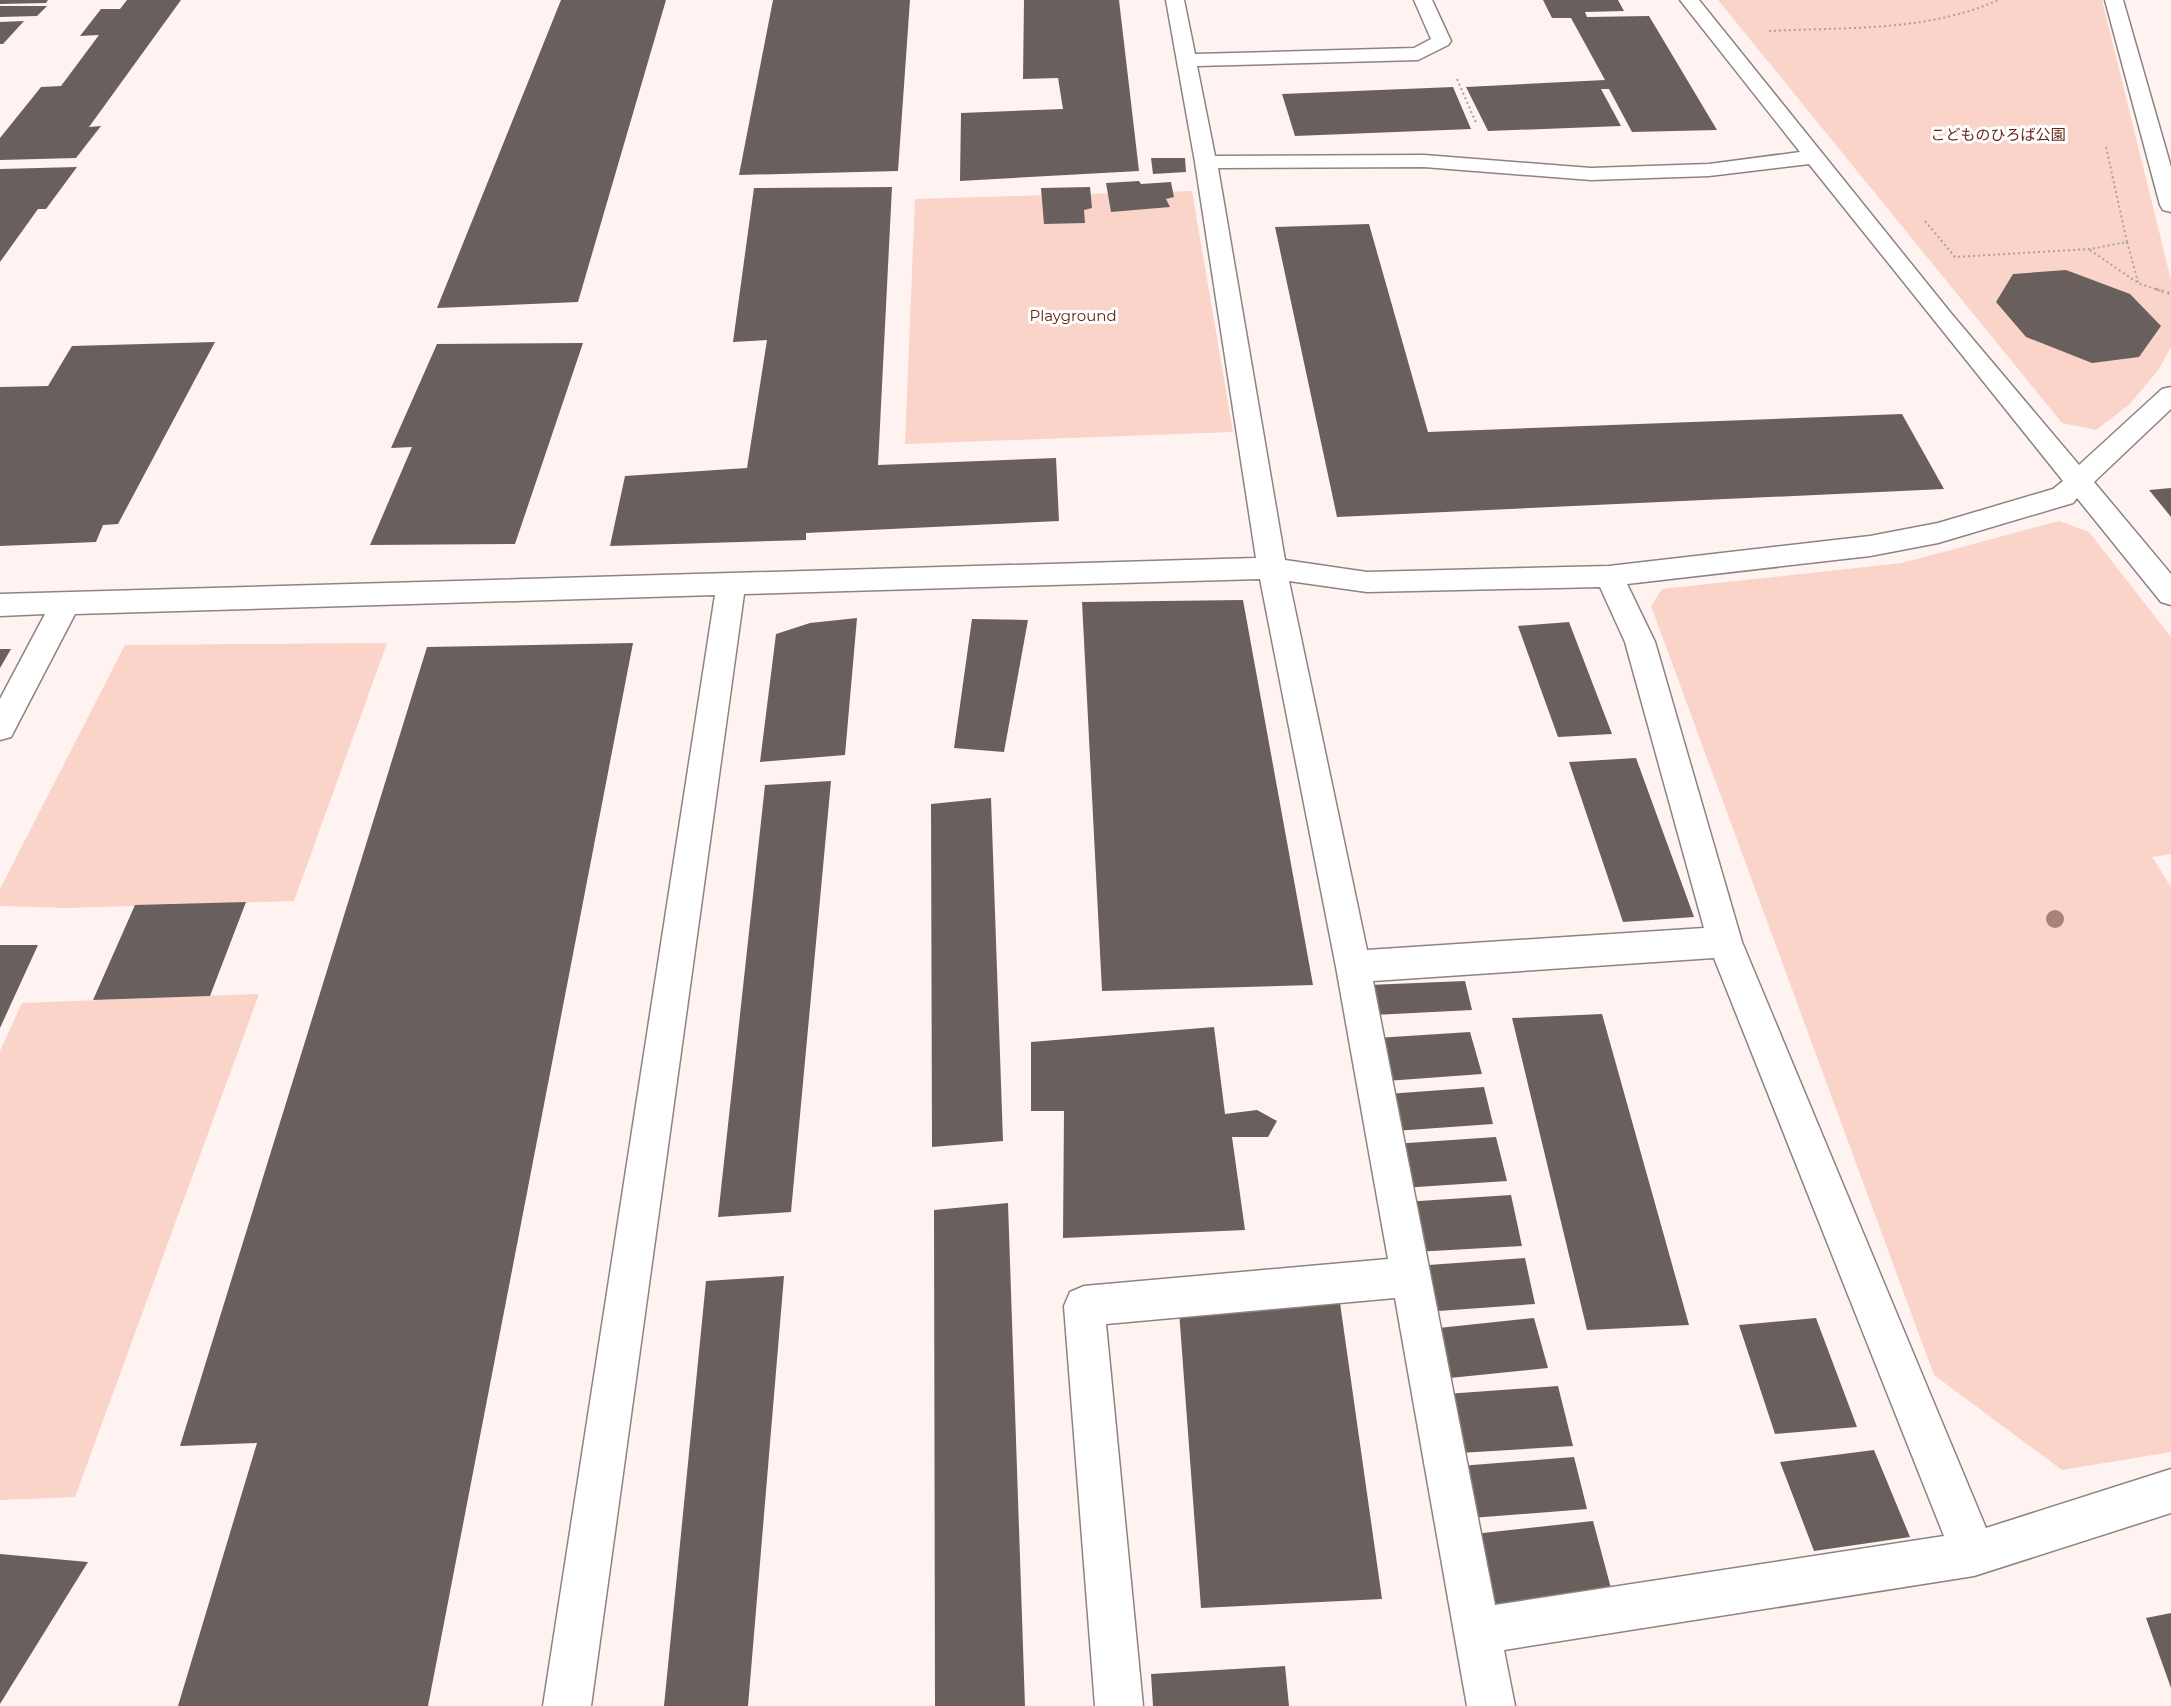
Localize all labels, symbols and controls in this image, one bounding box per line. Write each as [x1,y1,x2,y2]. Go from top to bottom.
park label: こどものひろば公園 [1930,125,2066,144]
park label: Playground [1029,306,1117,325]

